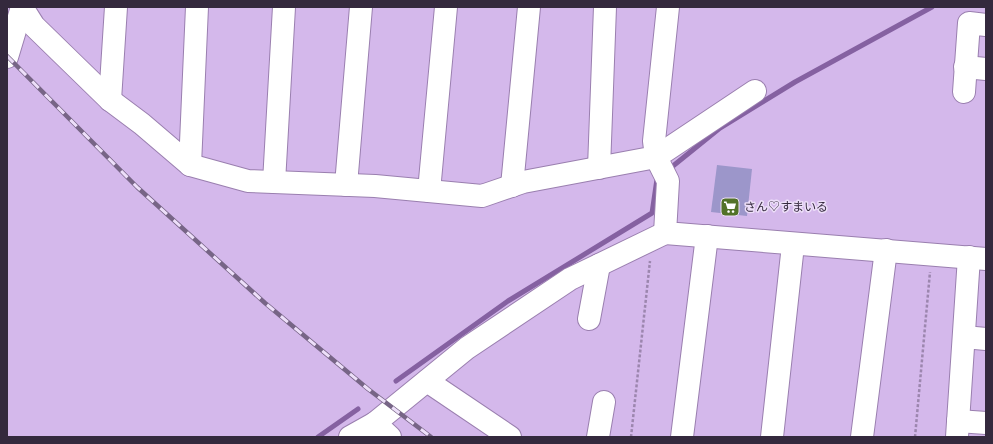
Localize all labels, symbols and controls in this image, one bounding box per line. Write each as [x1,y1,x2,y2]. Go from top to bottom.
supermarket icon: さん♡すまいる [719,196,741,218]
place label: さん♡すまいる [744,199,828,215]

